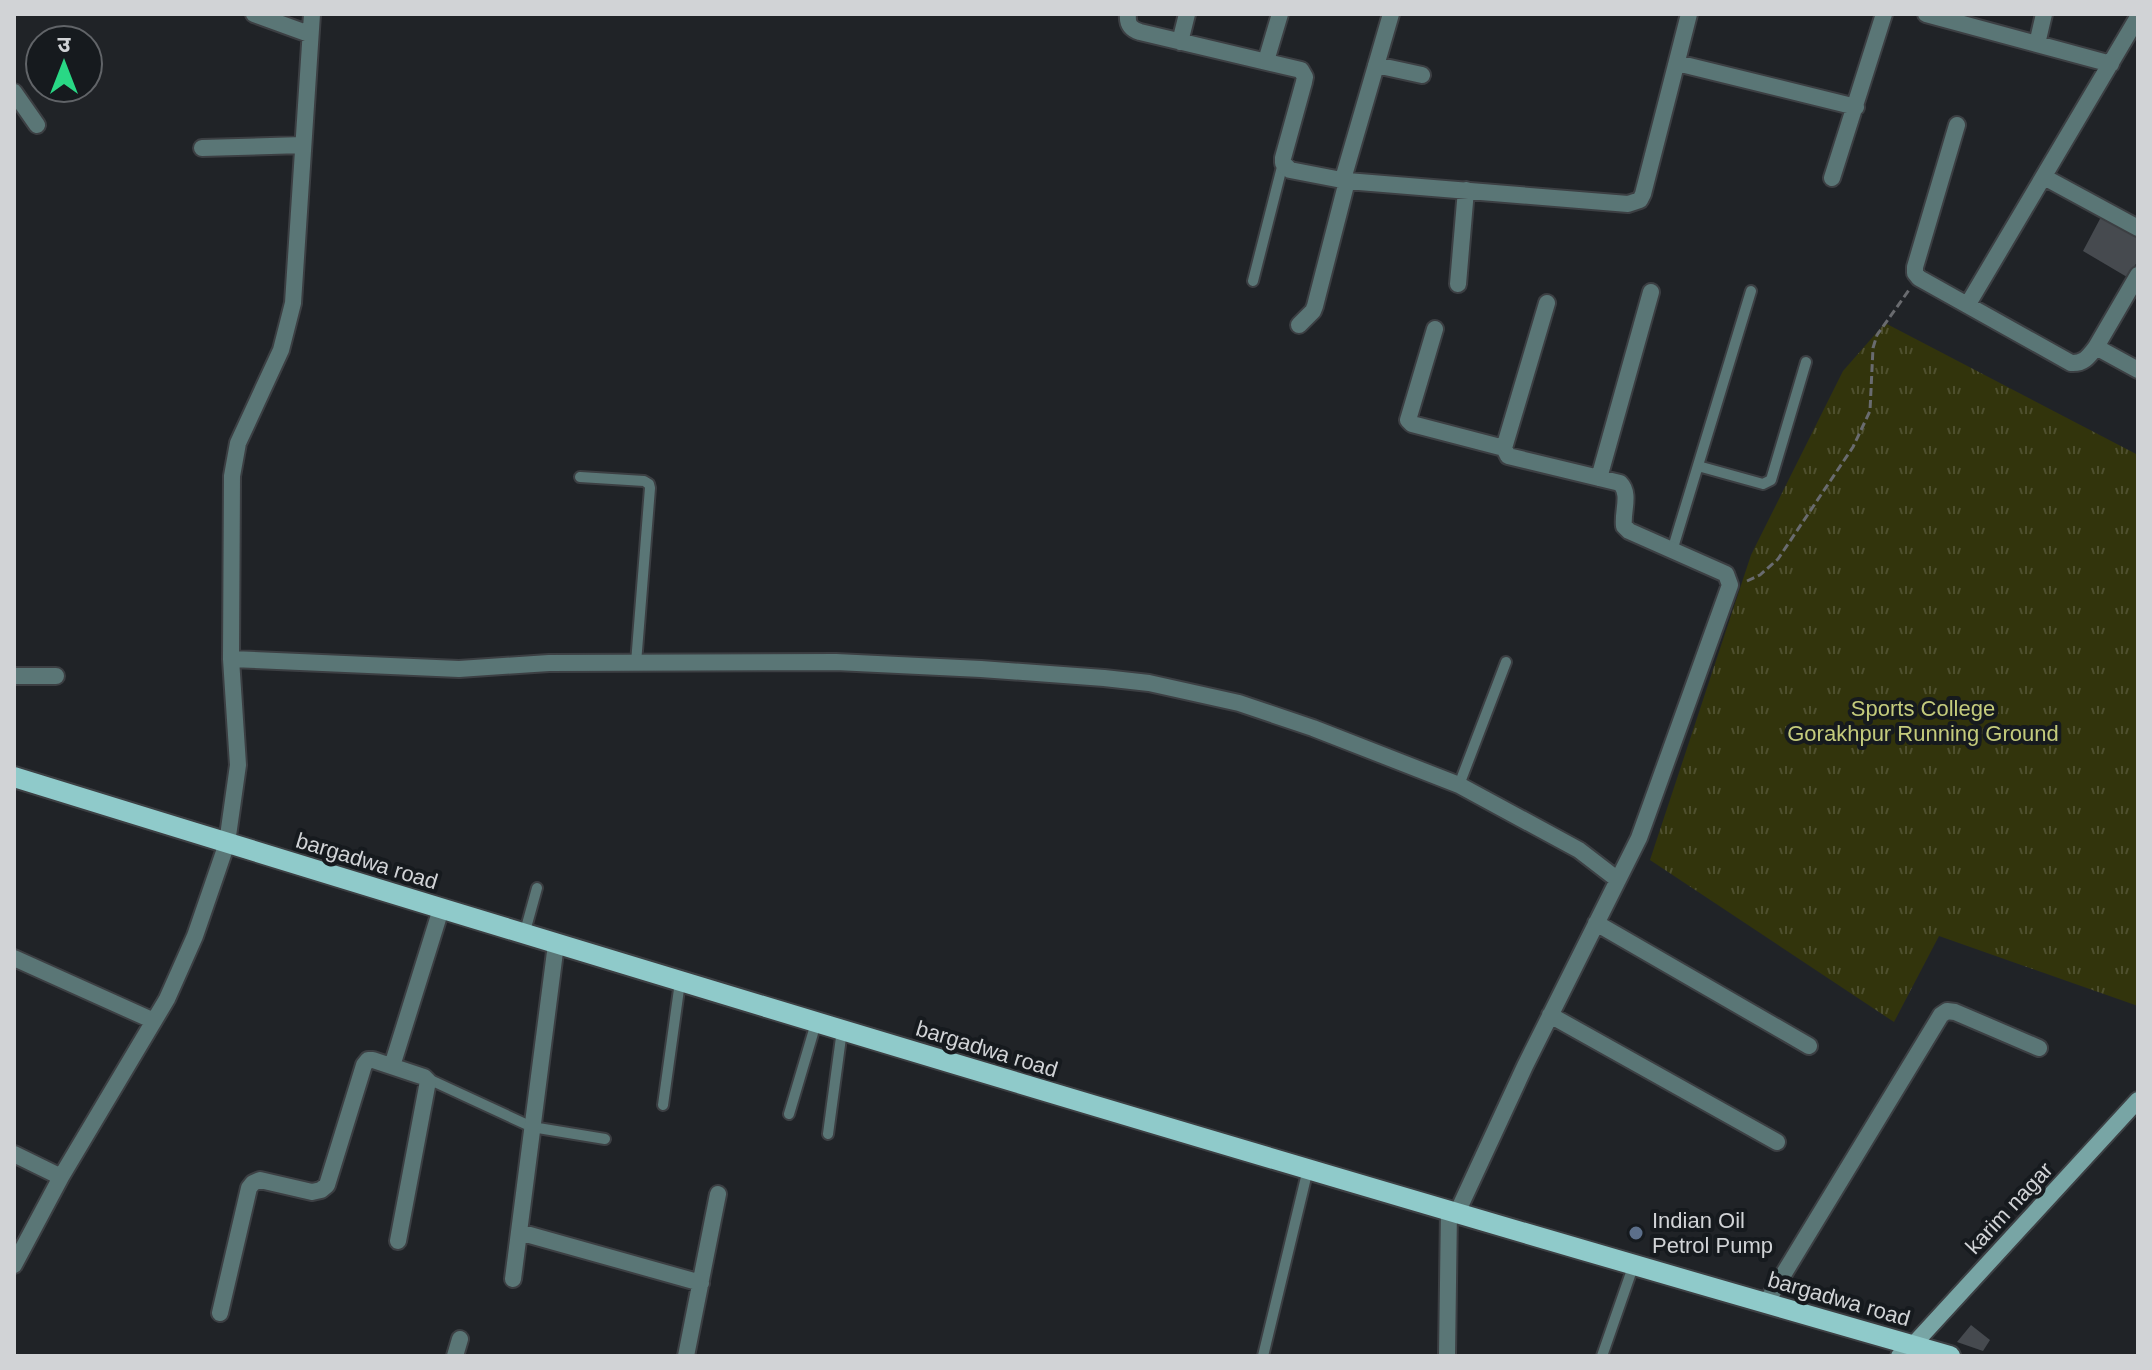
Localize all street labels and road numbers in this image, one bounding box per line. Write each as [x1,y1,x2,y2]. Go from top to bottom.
street label: bargadwa road [293,828,441,894]
street label: bargadwa road [913,1016,1061,1082]
street label: karim nagar [1960,1157,2058,1259]
street label: bargadwa road [1765,1267,1913,1331]

